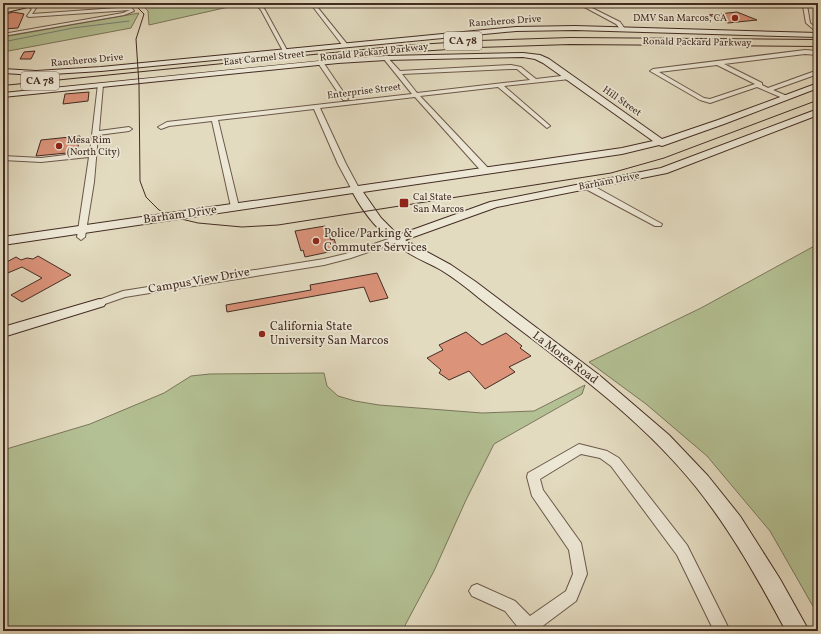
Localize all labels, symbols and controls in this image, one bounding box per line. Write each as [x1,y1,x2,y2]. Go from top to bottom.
street label: Rancheros Drive [468,11,542,31]
place label: DMV San Marcos, CA [633,11,727,25]
marker: DMV San Marcos, CA [730,13,740,23]
road number: CA 78 [444,32,482,50]
street label: Ronald Packard Parkway [642,34,752,50]
street label: Ronald Packard Parkway [319,39,430,65]
street label: East Carmel Street [223,47,306,69]
street label: Rancheros Drive [50,50,124,70]
road number: CA 78 [21,72,59,90]
street label: Enterprise Street [326,79,402,102]
street label: Hill Street [600,82,645,120]
place label: Mesa Rim (North City) [67,133,120,159]
marker: Mesa Rim (North City) [54,141,64,151]
street label: Barham Drive [577,168,641,194]
place label: Cal State San Marcos [413,190,464,216]
marker: Cal State San Marcos [398,197,410,209]
street label: Barham Drive [142,202,218,228]
place label: Police/Parking & Commuter Services [324,226,427,256]
marker: Police/Parking & Commuter Services [311,236,321,246]
street label: Campus View Drive [147,264,251,298]
place label: California State University San Marcos [270,319,389,349]
street label: La Moree Road [529,328,601,388]
marker: California State University San Marcos [257,329,267,339]

